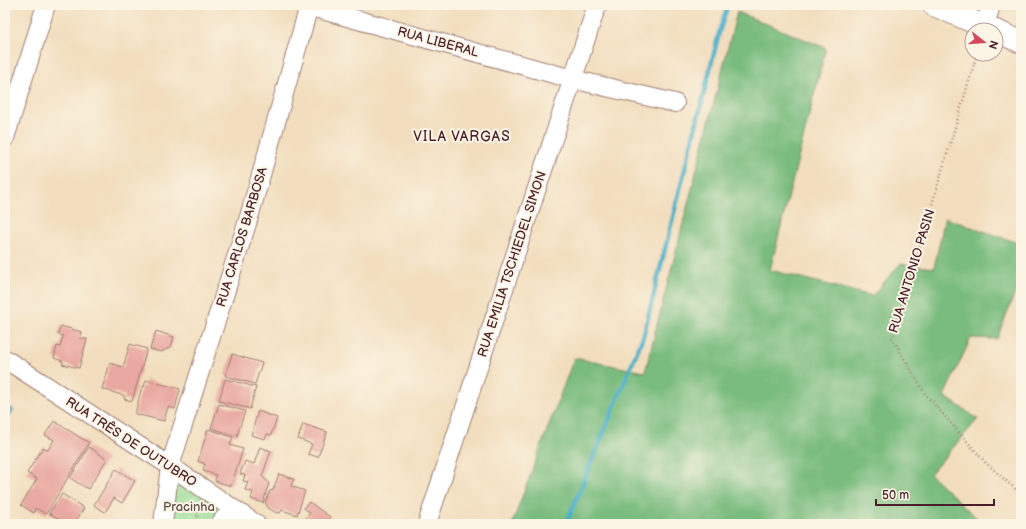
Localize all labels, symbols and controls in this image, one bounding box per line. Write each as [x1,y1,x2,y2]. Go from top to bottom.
north arrow [964,22,1004,62]
street label: RUA LIBERAL [396,23,481,61]
text: N [986,39,1001,51]
district label: VILA VARGAS [413,128,511,145]
street label: RUA CARLOS BARBOSA [213,165,271,309]
street label: RUA EMILIA TSCHIEDEL SIMON [474,169,550,359]
street label: RUA ANTONIO PASIN [886,207,938,335]
street label: RUA TRÊS DE OUTUBRO [63,393,200,490]
scale bar [876,481,994,507]
text: 50 m [882,488,909,503]
park label: Pracinha [163,499,215,515]

